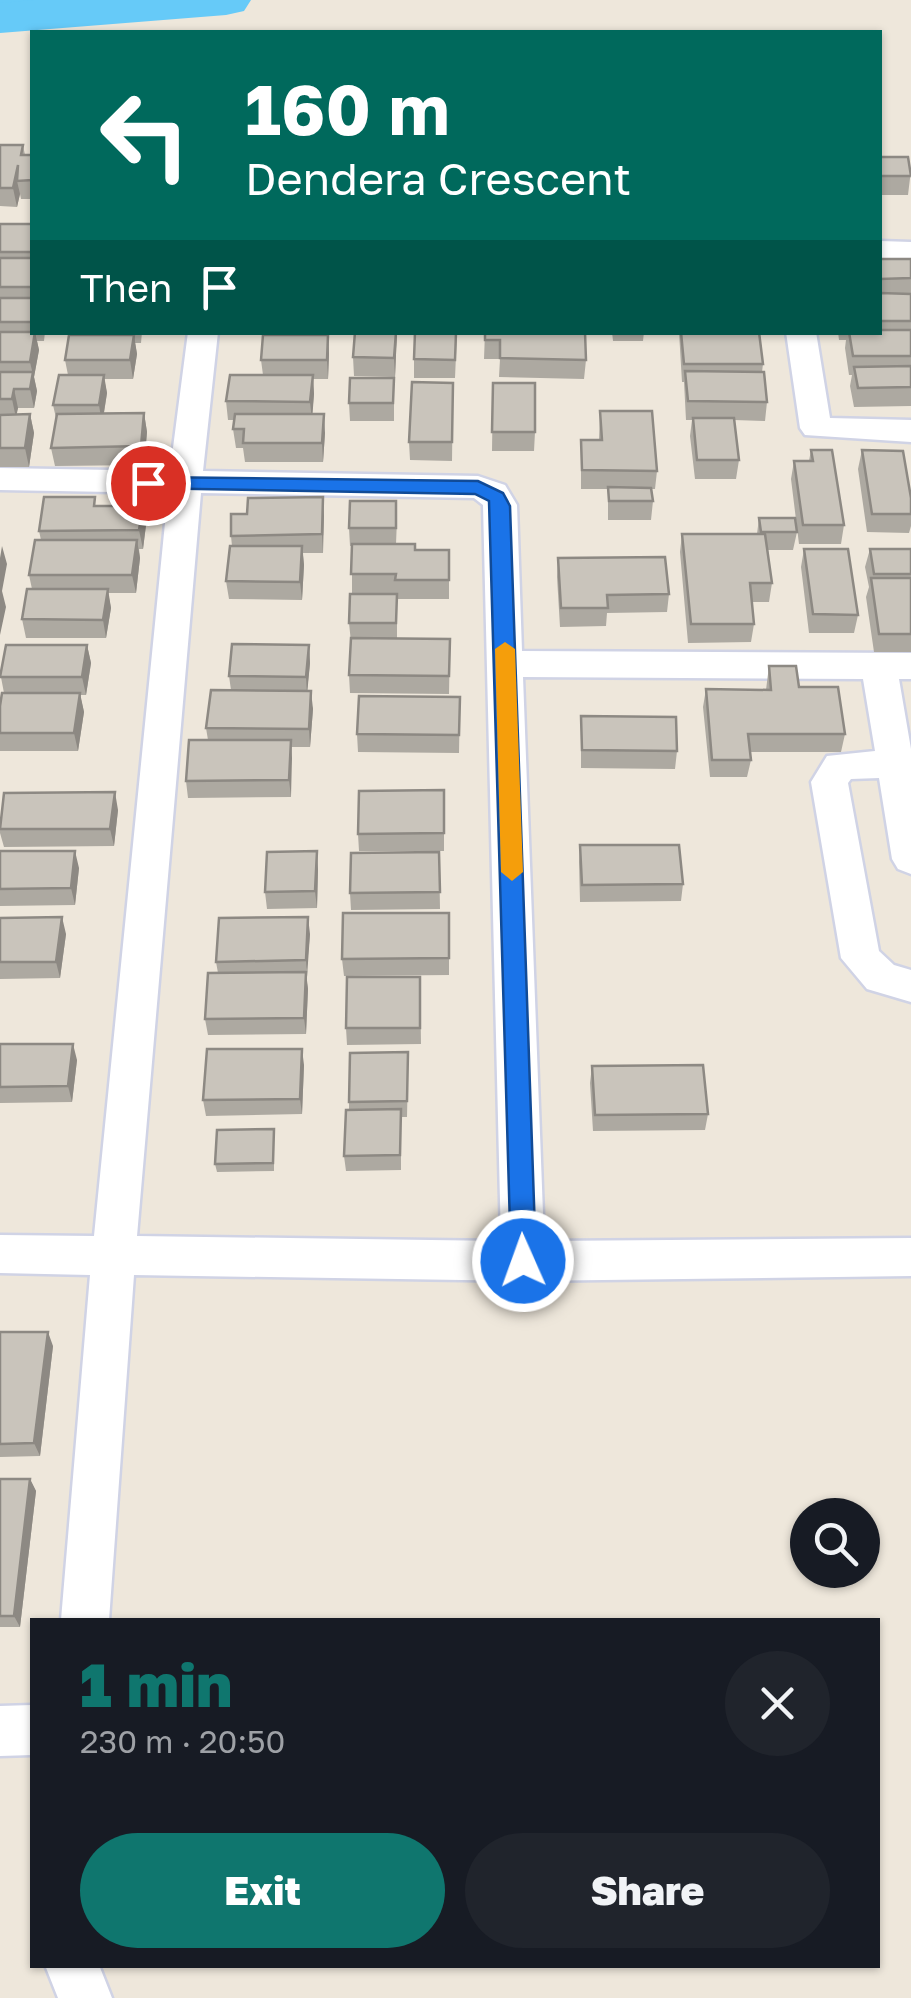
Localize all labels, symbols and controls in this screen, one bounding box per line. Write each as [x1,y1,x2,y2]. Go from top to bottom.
text: 160 m [245,66,450,150]
icon: left [80,70,210,200]
text: Dendera Crescent [245,151,631,205]
icon: arrive [192,260,247,315]
text: Then [80,265,172,310]
pin [106,441,191,526]
icon: arrive [121,456,176,511]
position arrow [471,1209,575,1313]
map controls [790,1498,880,1588]
button: search [790,1498,880,1588]
text: 1 min [80,1648,232,1720]
button: close [725,1651,830,1756]
text: 230 m · 20:50 [80,1722,285,1760]
button: Exit [80,1833,445,1948]
button: Share [465,1833,830,1948]

